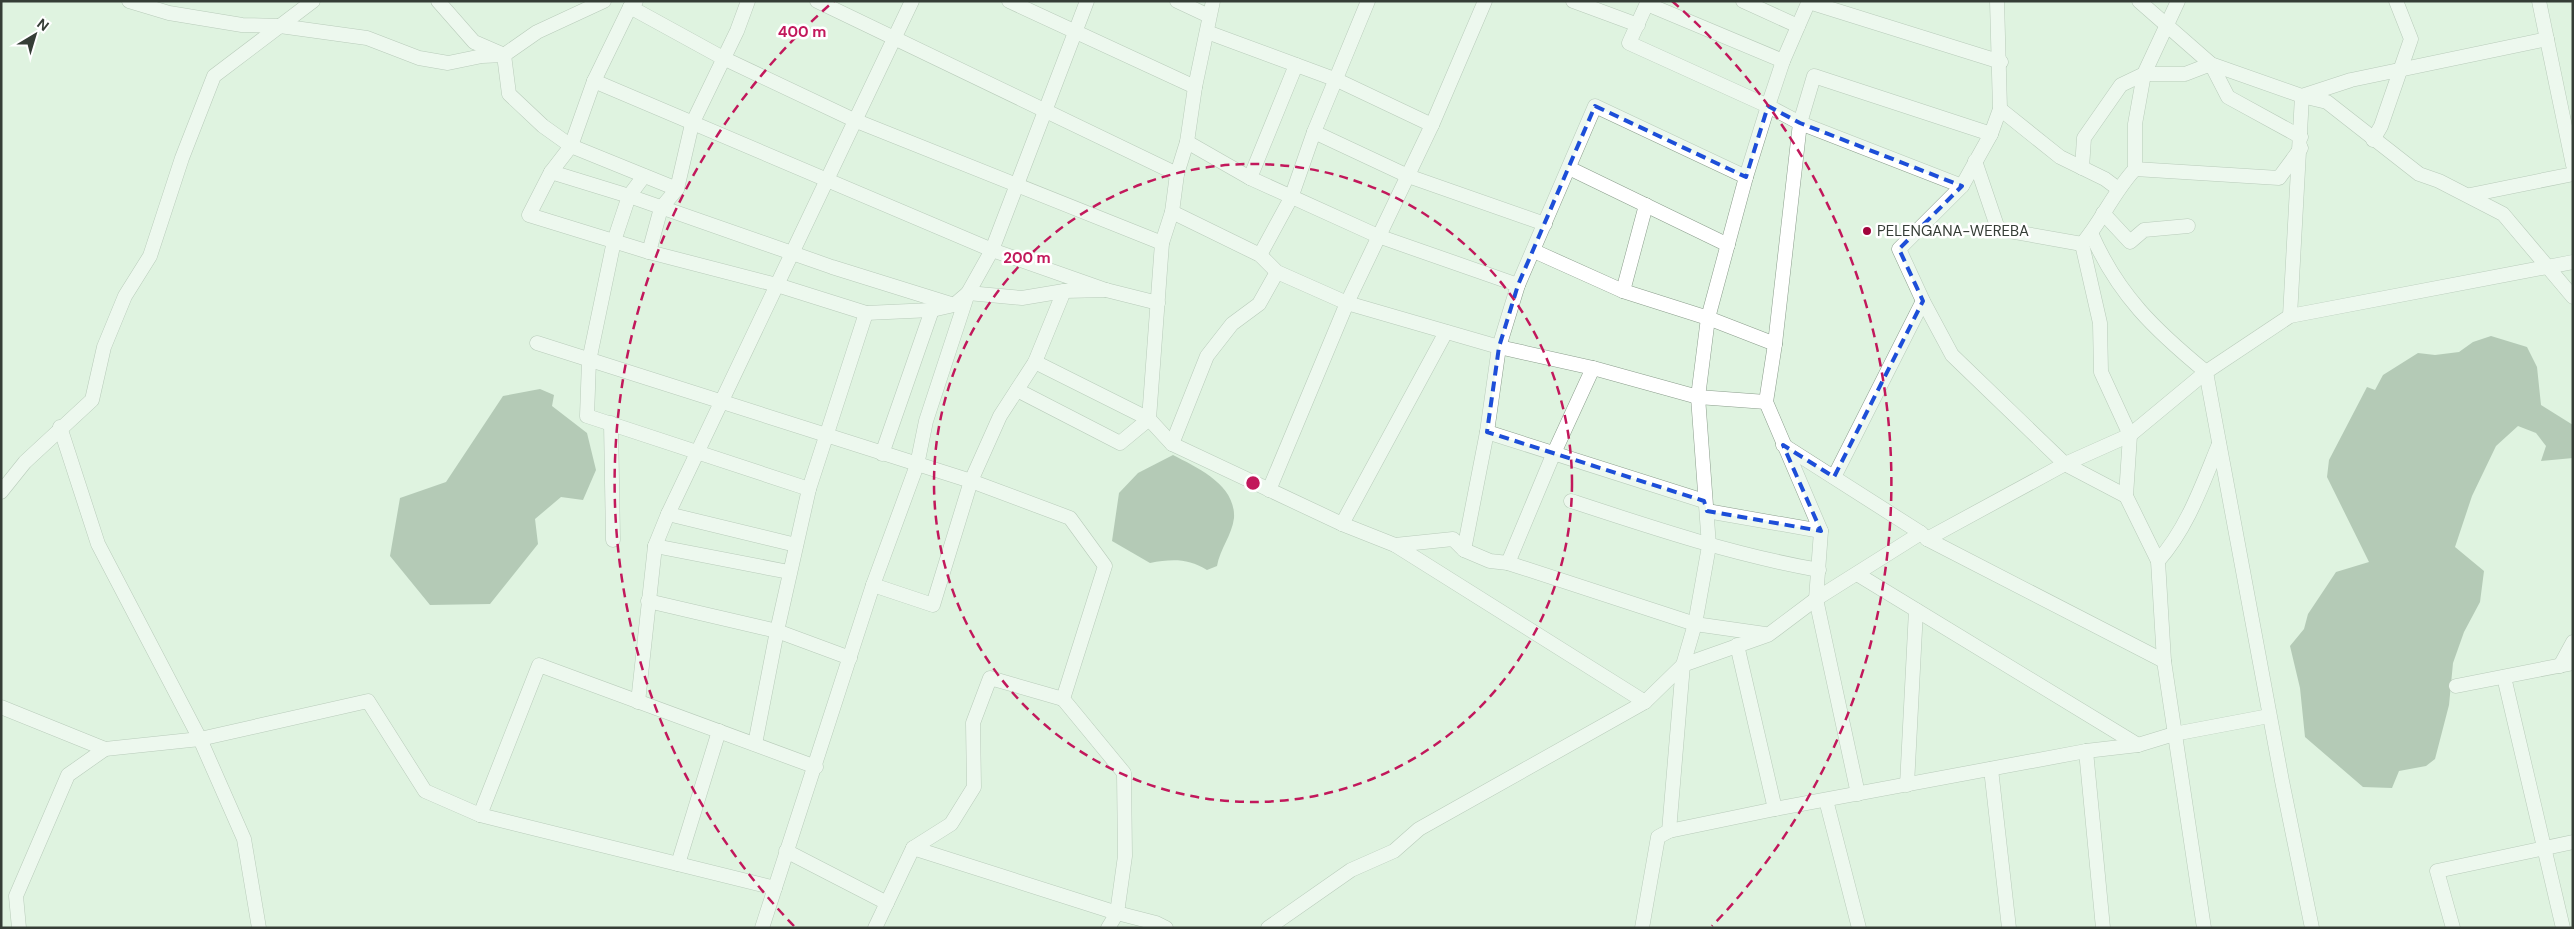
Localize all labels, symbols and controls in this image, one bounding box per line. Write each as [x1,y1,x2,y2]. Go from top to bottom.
north arrow [10,10,60,60]
text: N [33,15,53,35]
text: 400 m [778,22,826,42]
place label: PELENGANA-WEREBA [1877,221,2029,241]
marker: PELENGANA-WEREBA [1861,225,1873,237]
text: 200 m [1003,248,1051,268]
centre of rings [1244,474,1262,492]

